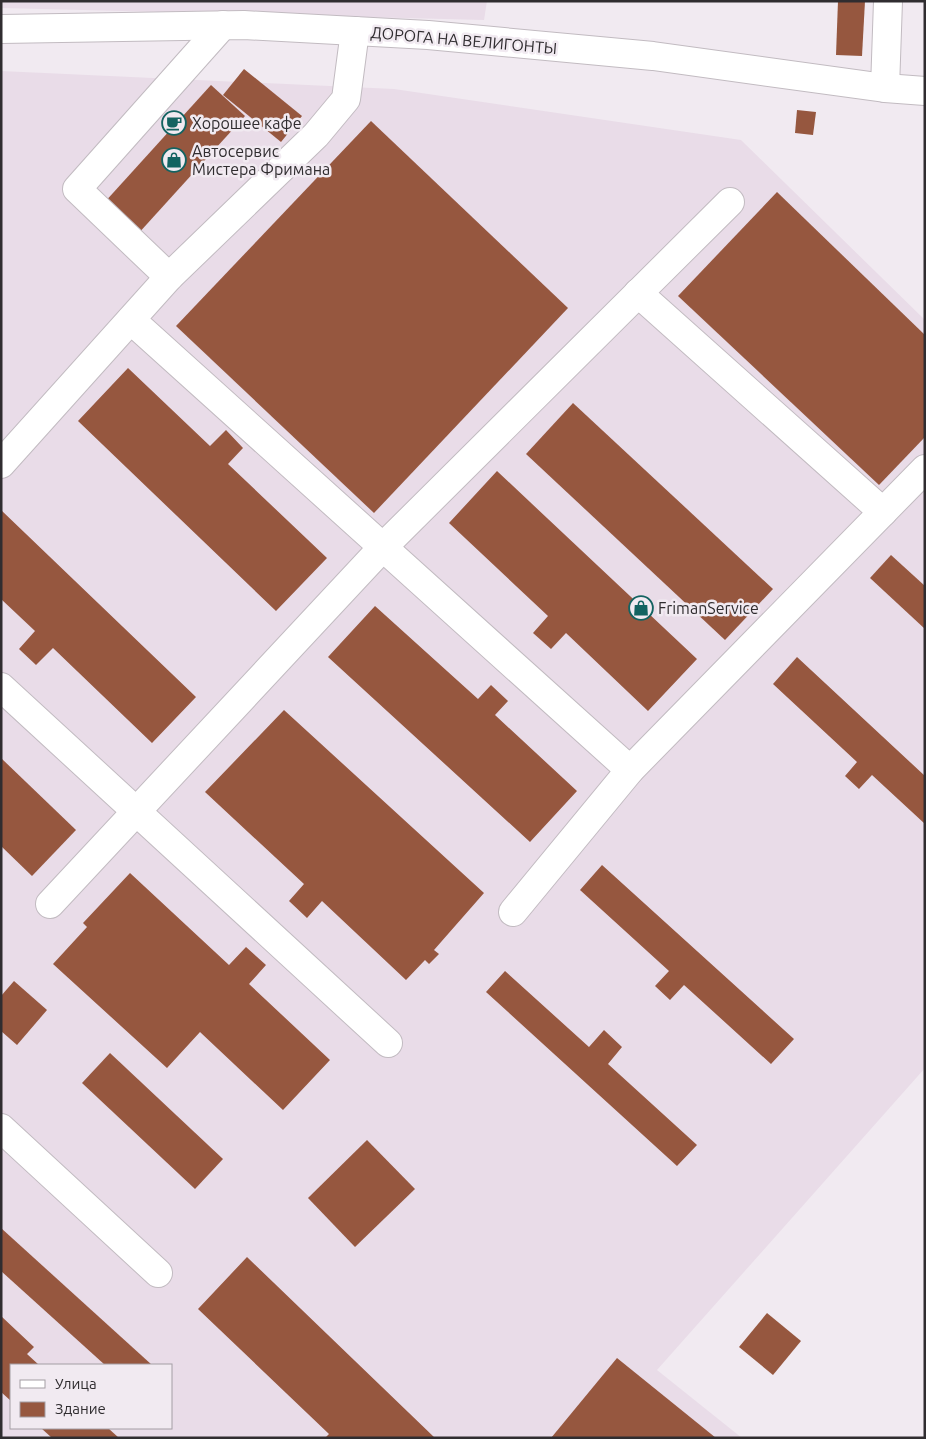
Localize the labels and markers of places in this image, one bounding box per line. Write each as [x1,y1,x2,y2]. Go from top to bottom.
cafe icon: Хорошее кафе [161,110,187,136]
place label: Хорошее кафе [192,114,302,132]
place label: Автосервис Мистера Фримана [192,142,330,178]
shop icon: Автосервис Мистера Фримана [161,147,187,173]
shop icon: FrimanService [628,595,654,621]
place label: FrimanService [658,599,759,617]

